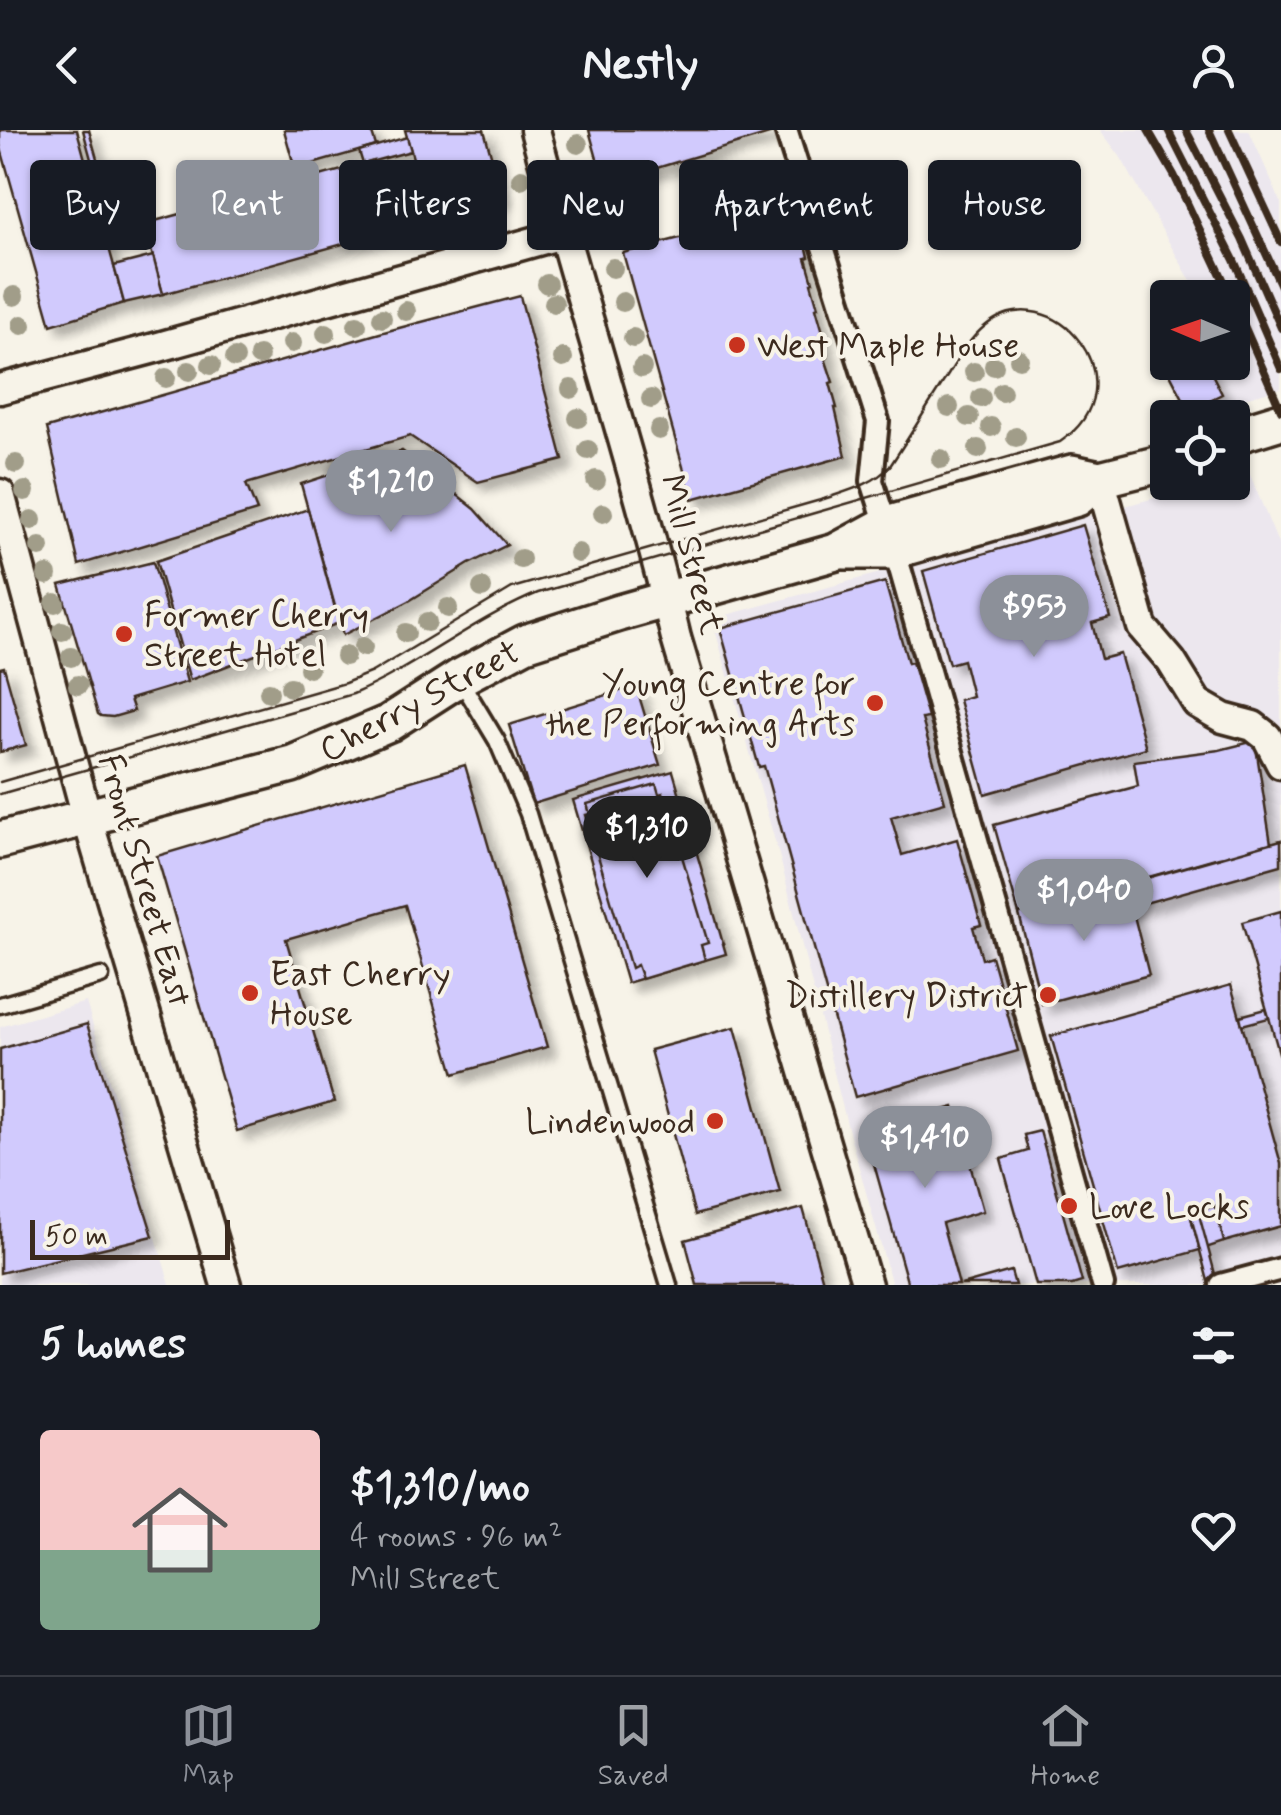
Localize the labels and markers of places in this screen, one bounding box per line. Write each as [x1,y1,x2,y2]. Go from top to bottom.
place label: West Maple House [757,324,1019,370]
marker: West Maple House [726,334,748,356]
pin: $1,210 [310,450,472,535]
pin: $953 [975,575,1093,660]
place label: Former Cherry Street Hotel [144,593,369,679]
marker: Former Cherry Street Hotel [113,623,135,645]
place label: Young Centre for the Performing Arts [546,662,855,751]
marker: Young Centre for the Performing Arts [864,692,886,714]
pin: $1,310 [566,796,728,881]
pin: $1,040 [1003,859,1165,944]
place label: East Cherry House [270,952,451,1038]
place label: Distillery District [785,974,1028,1020]
marker: East Cherry House [239,982,261,1004]
marker: Distillery District [1037,984,1059,1006]
place label: Lindenwood [526,1100,695,1146]
pin: $1,410 [844,1106,1006,1191]
marker: Lindenwood [704,1110,726,1132]
place label: Love Locks [1089,1185,1249,1231]
marker: Love Locks [1058,1195,1080,1217]

